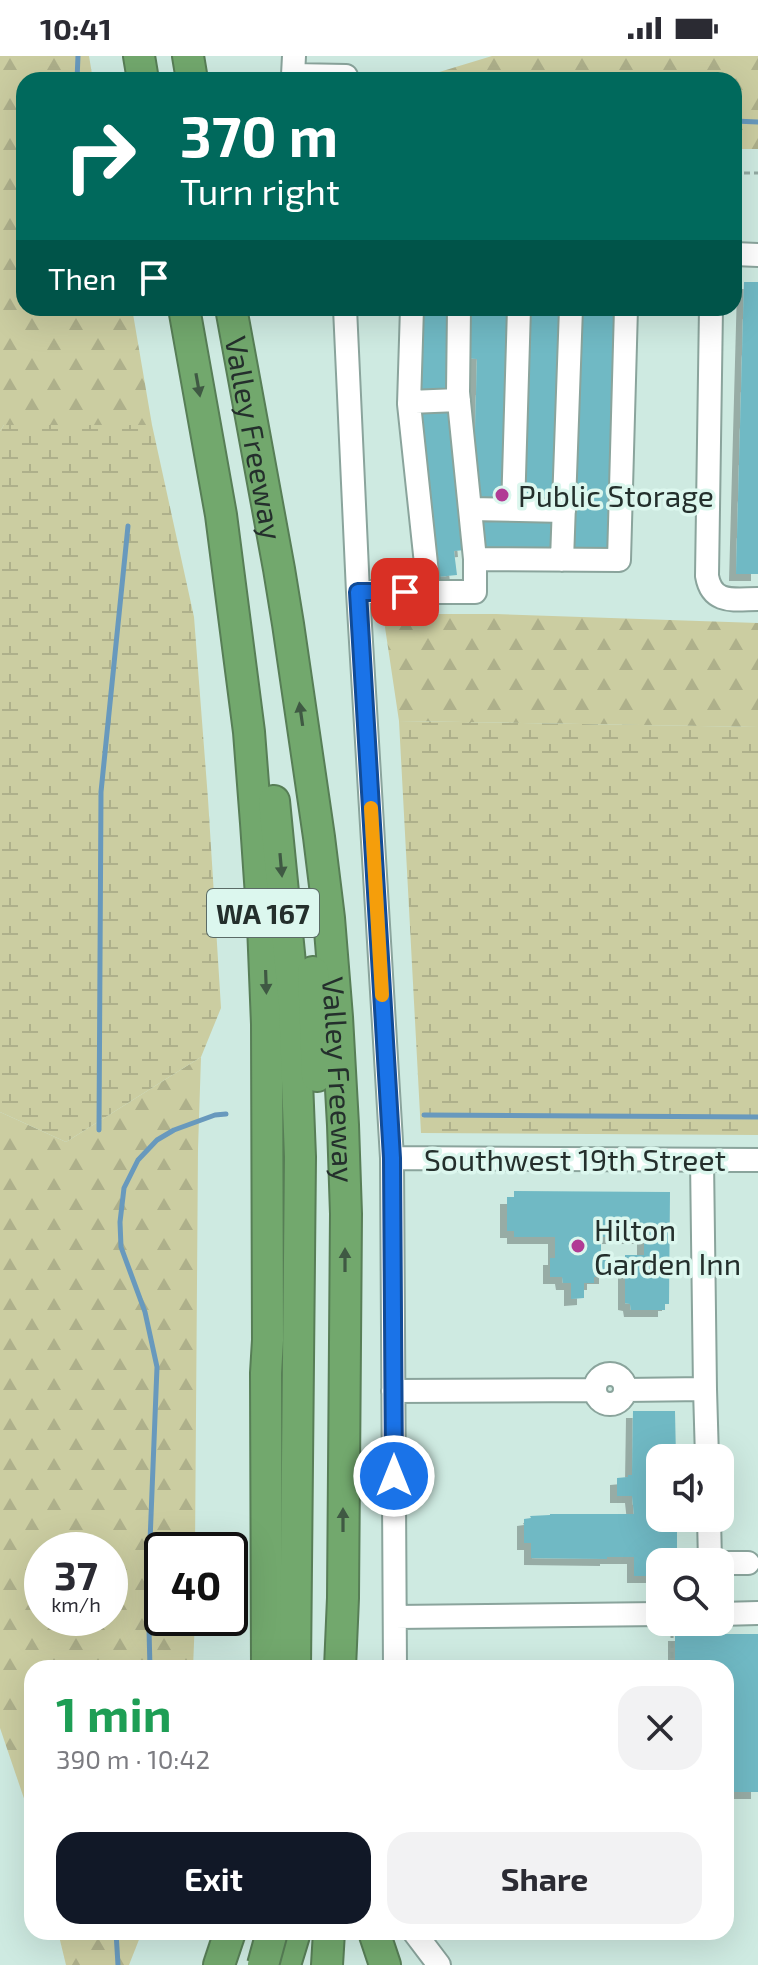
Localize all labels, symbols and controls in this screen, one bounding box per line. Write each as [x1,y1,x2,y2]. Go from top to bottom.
text: 10:41 [40,10,112,46]
text: 370 m [180,101,338,168]
icon: right [48,104,152,208]
text: Turn right [180,169,340,212]
icon: arrive [132,256,176,300]
text: Then [48,260,116,296]
street label: Valley Freeway [219,333,291,543]
one-way arrow [192,373,204,398]
place label: Public Storage [518,477,714,513]
marker: Public Storage [493,486,511,504]
pin [371,558,439,626]
icon: arrive [383,570,427,614]
one-way arrow [294,701,307,726]
one-way arrow [275,853,288,878]
road number: WA 167 [207,889,319,937]
one-way arrow [259,970,272,995]
street label: Valley Freeway [316,975,363,1183]
street label: Southwest 19th Street [424,1141,726,1177]
place label: Hilton Garden Inn [594,1211,741,1281]
marker: Hilton Garden Inn [569,1237,587,1255]
one-way arrow [339,1247,351,1272]
position arrow [352,1434,436,1518]
map controls [646,1444,734,1636]
button: sound [646,1444,734,1532]
one-way arrow [337,1507,349,1532]
speed limit sign: 40 [144,1532,248,1636]
button: search [646,1548,734,1636]
text: 37 [54,1550,98,1598]
text: km/h [51,1592,101,1616]
text: 1 min [56,1684,172,1742]
button: close [618,1686,702,1770]
text: 390 m · 10:42 [56,1743,210,1774]
button: Exit [56,1832,371,1924]
button: Share [387,1832,702,1924]

